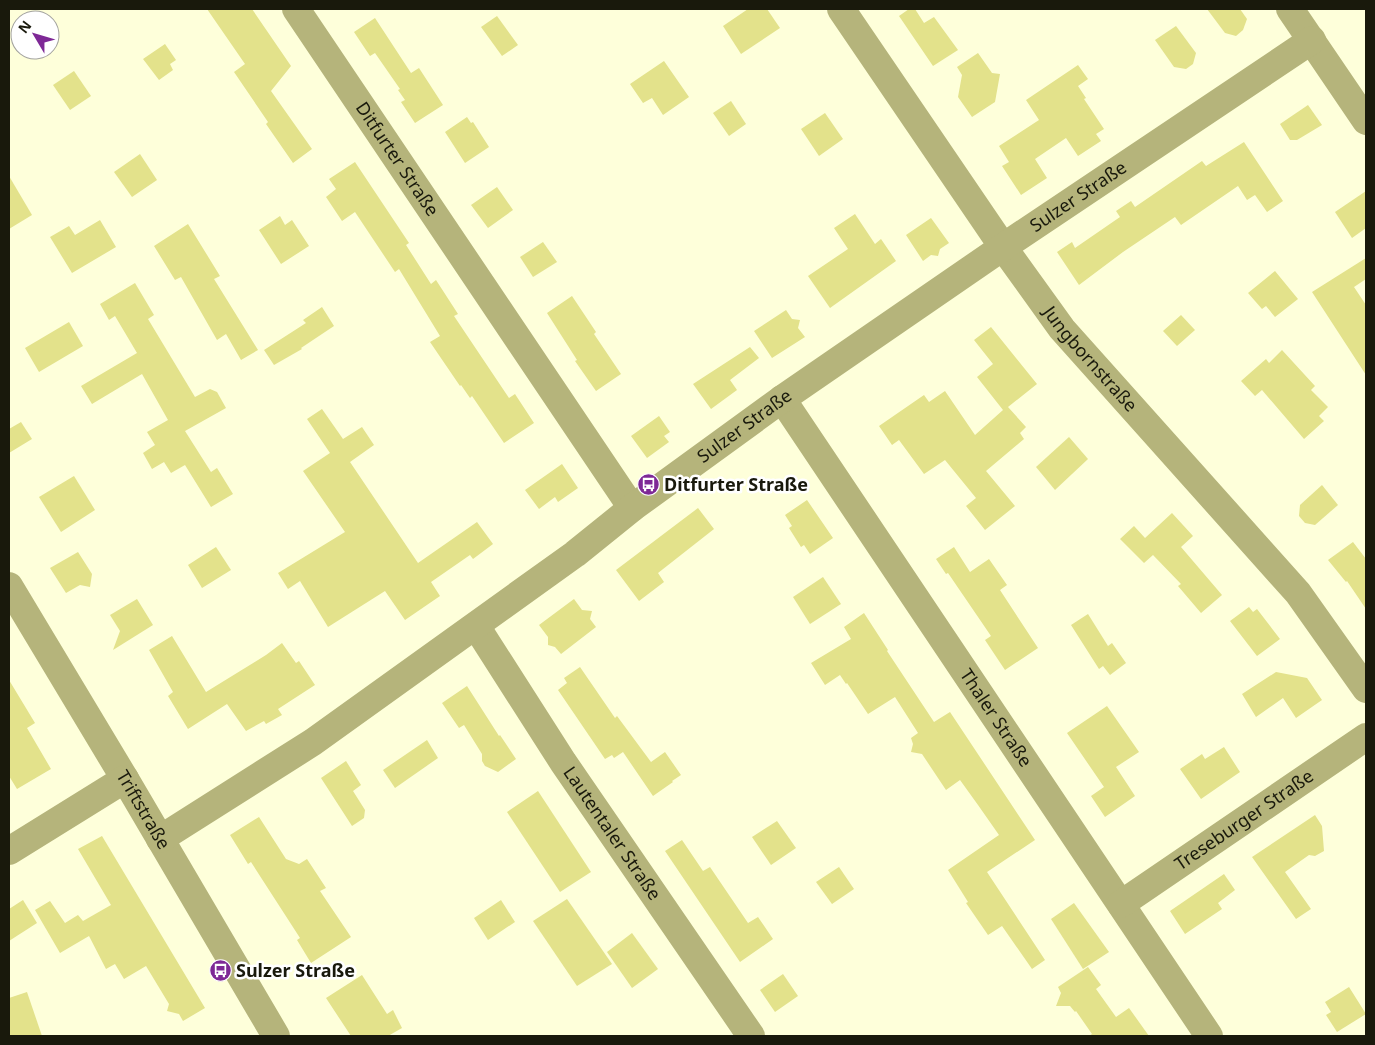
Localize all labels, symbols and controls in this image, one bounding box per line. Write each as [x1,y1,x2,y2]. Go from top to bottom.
north arrow [10,10,60,60]
text: N [13,16,35,37]
street label: Ditfurter Straße [351,97,445,220]
street label: Sulzer Straße [1025,155,1131,237]
street label: Jungbornstraße [1037,299,1143,416]
street label: Sulzer Straße [692,383,796,468]
place label: Ditfurter Straße [664,472,808,496]
bus stop icon: Ditfurter Straße [636,473,660,497]
street label: Thaler Straße [955,664,1038,771]
street label: Lautentaler Straße [558,761,667,904]
street label: Treseburger Straße [1169,763,1318,875]
street label: Triftstraße [111,765,177,853]
place label: Sulzer Straße [236,958,355,982]
bus stop icon: Sulzer Straße [208,959,232,983]

